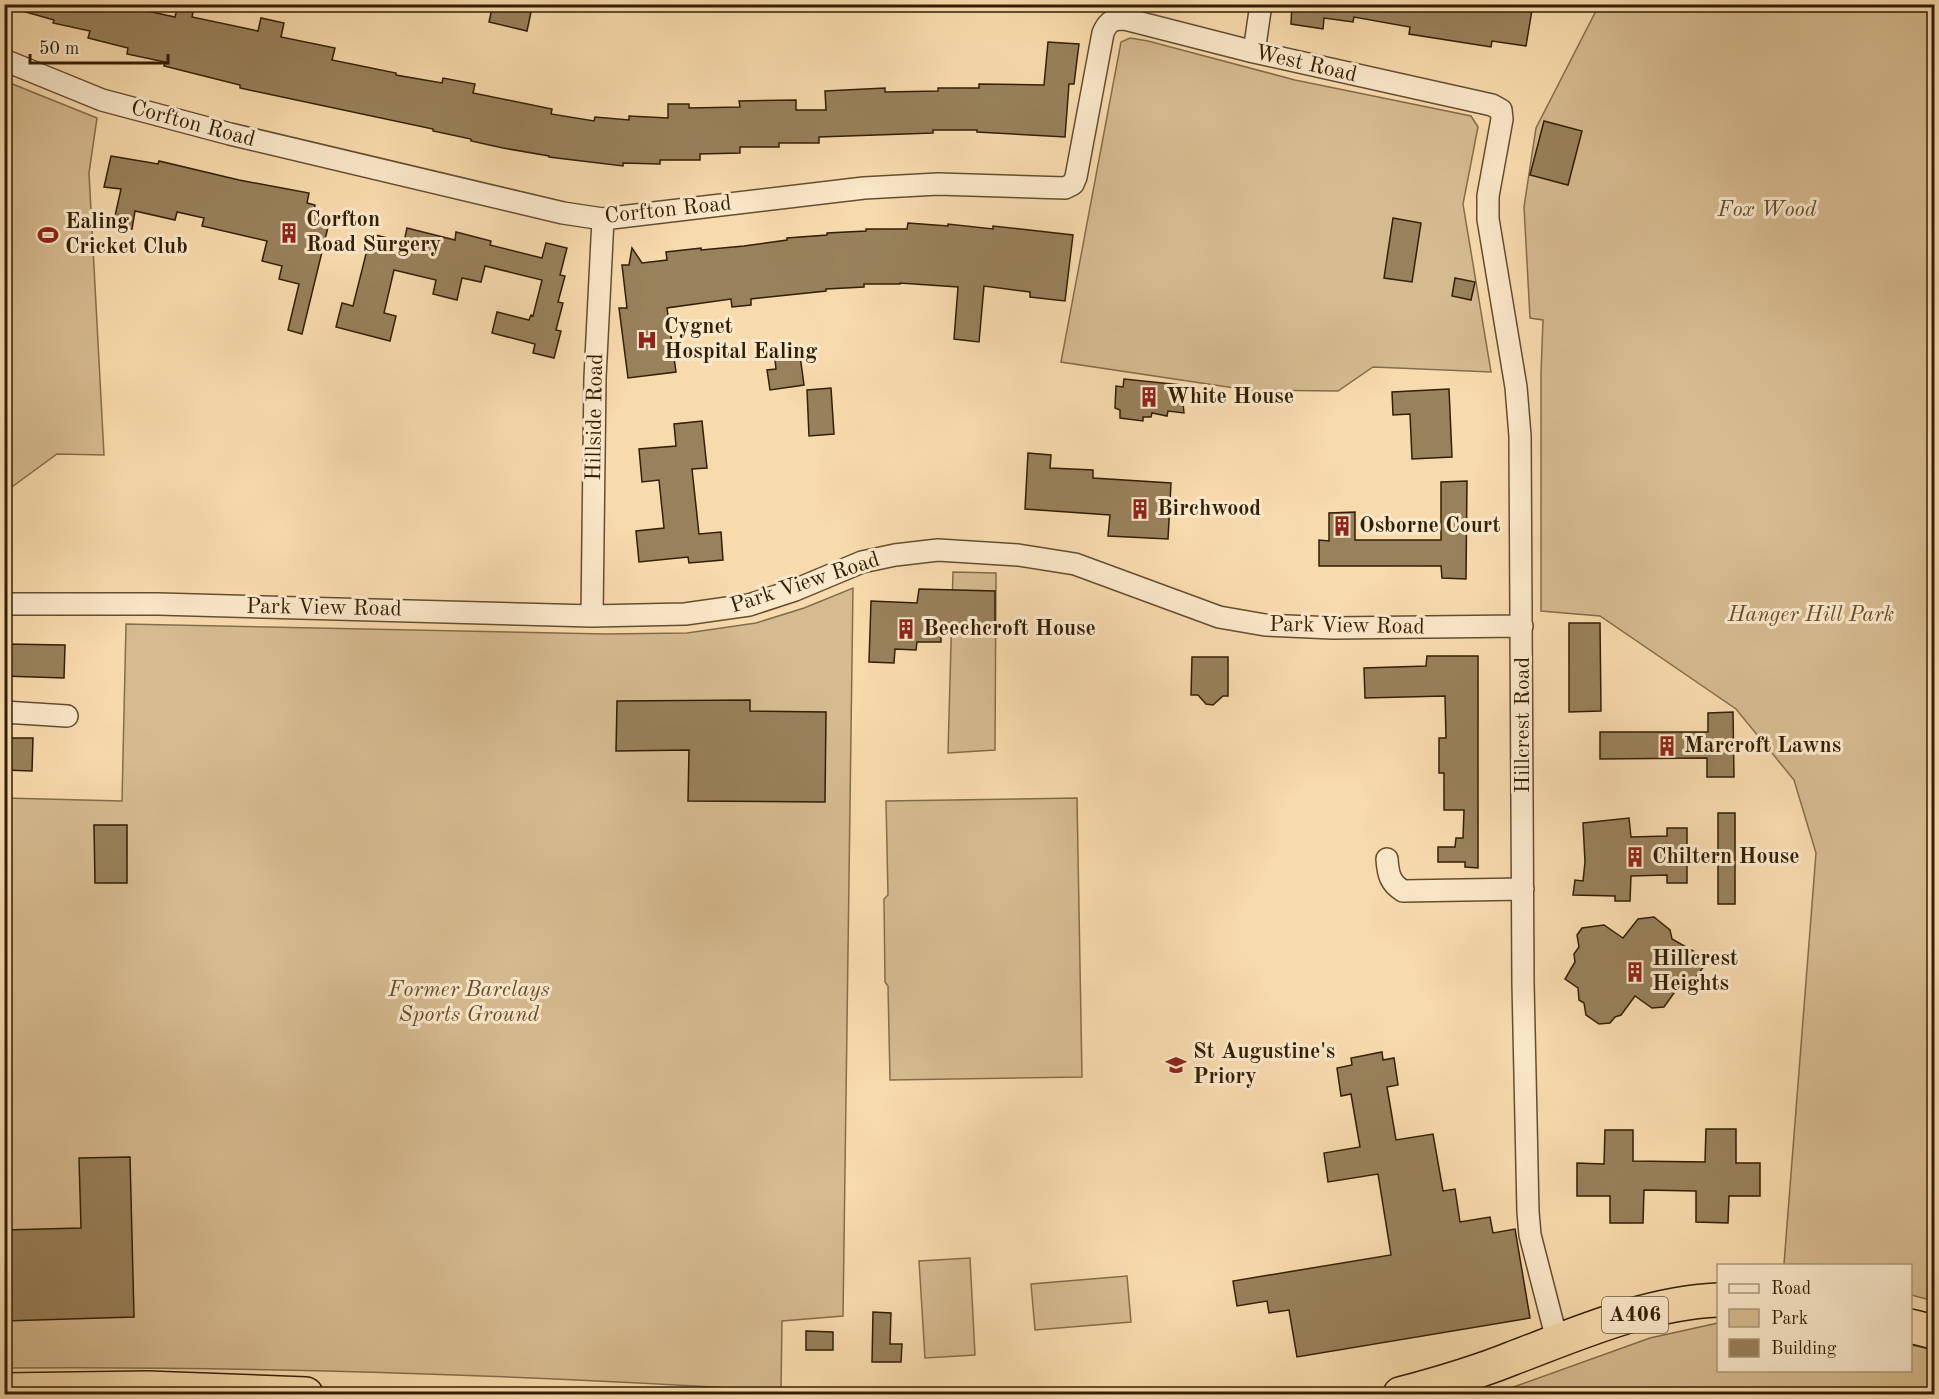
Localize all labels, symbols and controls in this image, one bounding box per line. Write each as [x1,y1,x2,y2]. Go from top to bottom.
scale bar [30,27,168,65]
text: 50 m [39,40,79,58]
street label: West Road [1253,42,1359,86]
street label: Corfton Road [129,97,257,151]
street label: Corfton Road [603,192,733,228]
park label: Fox Wood [1717,199,1817,221]
place label: Corfton Road Surgery [306,209,441,256]
place label: Ealing Cricket Club [65,211,188,258]
building icon: Corfton Road Surgery [277,221,301,245]
sports icon: Ealing Cricket Club [36,223,60,247]
place label: Cygnet Hospital Ealing [664,316,817,363]
hospital icon: Cygnet Hospital Ealing [635,328,659,352]
street label: Hillside Road [583,353,607,481]
building icon: White House [1137,385,1161,409]
place label: White House [1166,386,1294,408]
building icon: Birchwood [1128,497,1152,521]
place label: Birchwood [1157,498,1261,520]
building icon: Osborne Court [1330,514,1354,538]
place label: Osborne Court [1359,515,1500,537]
street label: Park View Road [728,548,882,618]
street label: Park View Road [246,596,402,620]
park label: Hanger Hill Park [1727,604,1894,626]
street label: Park View Road [1269,614,1425,638]
building icon: Beechcroft House [894,617,918,641]
place label: Beechcroft House [923,618,1096,640]
street label: Hillcrest Road [1512,657,1534,793]
building icon: Marcroft Lawns [1655,734,1679,758]
place label: Marcroft Lawns [1684,735,1841,757]
building icon: Chiltern House [1623,845,1647,869]
place label: Chiltern House [1652,846,1800,868]
place label: Hillcrest Heights [1652,948,1738,995]
building icon: Hillcrest Heights [1623,960,1647,984]
park label: Former Barclays Sports Ground [387,979,550,1026]
place label: St Augustine's Priory [1193,1041,1335,1088]
school or university icon: St Augustine's Priory [1164,1053,1188,1077]
legend [1717,1264,1912,1372]
text: Road [1771,1280,1811,1298]
road number: A406 [1602,1297,1668,1333]
text: Park [1771,1310,1808,1328]
text: Building [1771,1340,1837,1358]

